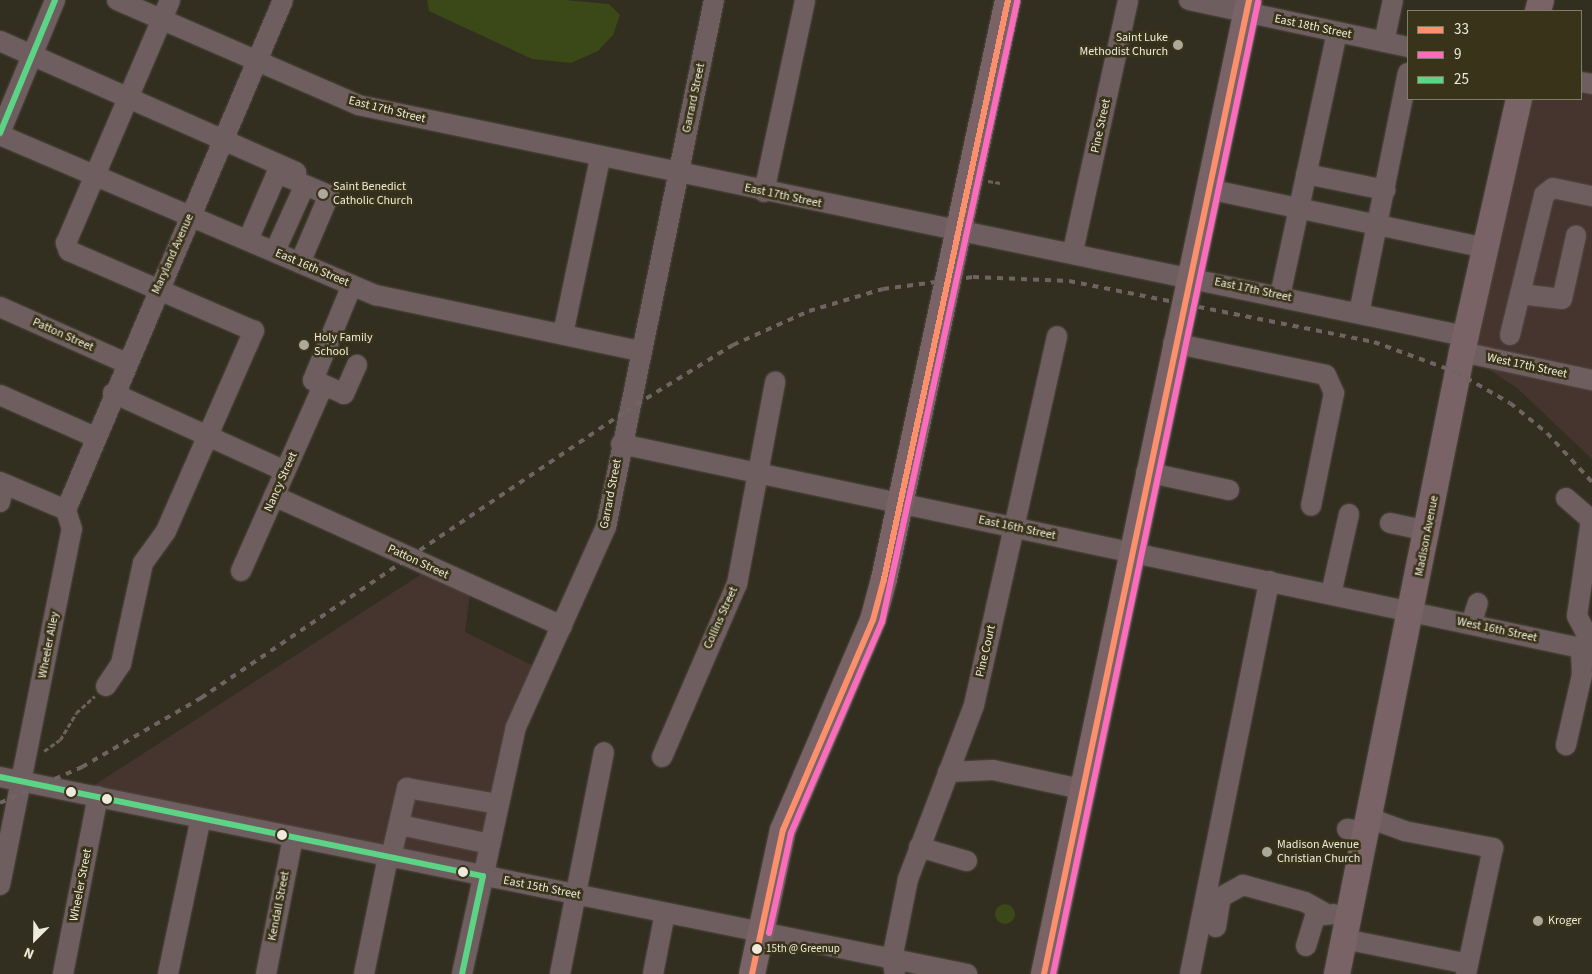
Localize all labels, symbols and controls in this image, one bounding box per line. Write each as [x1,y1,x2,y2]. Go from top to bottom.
legend [1407,10,1582,100]
street label: East 18th Street [1273,12,1353,42]
text: 33 [1454,19,1469,40]
place label: Saint Luke Methodist Church [1080,31,1168,59]
marker: Saint Luke Methodist Church [1172,39,1184,51]
text: 9 [1454,44,1461,65]
street label: Garrard Street [680,62,708,134]
text: 25 [1454,69,1469,90]
street label: East 17th Street [347,94,427,126]
street label: Pine Street [1088,98,1114,154]
place label: Saint Benedict Catholic Church [333,180,413,208]
street label: East 17th Street [743,181,823,211]
marker: Saint Benedict Catholic Church [317,188,329,200]
street label: Maryland Avenue [149,212,197,296]
street label: East 16th Street [273,246,351,290]
street label: East 17th Street [1213,275,1293,305]
street label: Patton Street [30,315,96,355]
place label: Holy Family School [314,331,373,359]
marker: Holy Family School [298,339,310,351]
street label: West 17th Street [1486,350,1568,382]
street label: Nancy Street [261,450,301,514]
street label: Garrard Street [597,458,625,530]
street label: Madison Avenue [1412,494,1442,578]
street label: East 16th Street [977,513,1057,543]
street label: Patton Street [385,542,451,582]
street label: Collins Street [701,585,741,651]
street label: Wheeler Alley [35,610,63,680]
street label: West 16th Street [1456,614,1538,646]
street label: Pine Court [973,624,999,678]
unlabelled marker [66,787,76,797]
unlabelled marker [102,794,112,804]
unlabelled marker [277,830,287,840]
place label: Madison Avenue Christian Church [1277,838,1360,866]
marker: Madison Avenue Christian Church [1261,846,1273,858]
street label: Wheeler Street [67,848,95,922]
unlabelled marker [458,867,468,877]
street label: Kendall Street [265,870,293,942]
street label: East 15th Street [502,873,582,903]
north arrow [10,914,60,964]
place label: Kroger [1548,914,1581,928]
marker: Kroger [1532,915,1544,927]
text: N [21,942,37,964]
place label: 15th @ Greenup [766,942,840,956]
marker: 15th @ Greenup [752,944,762,954]

